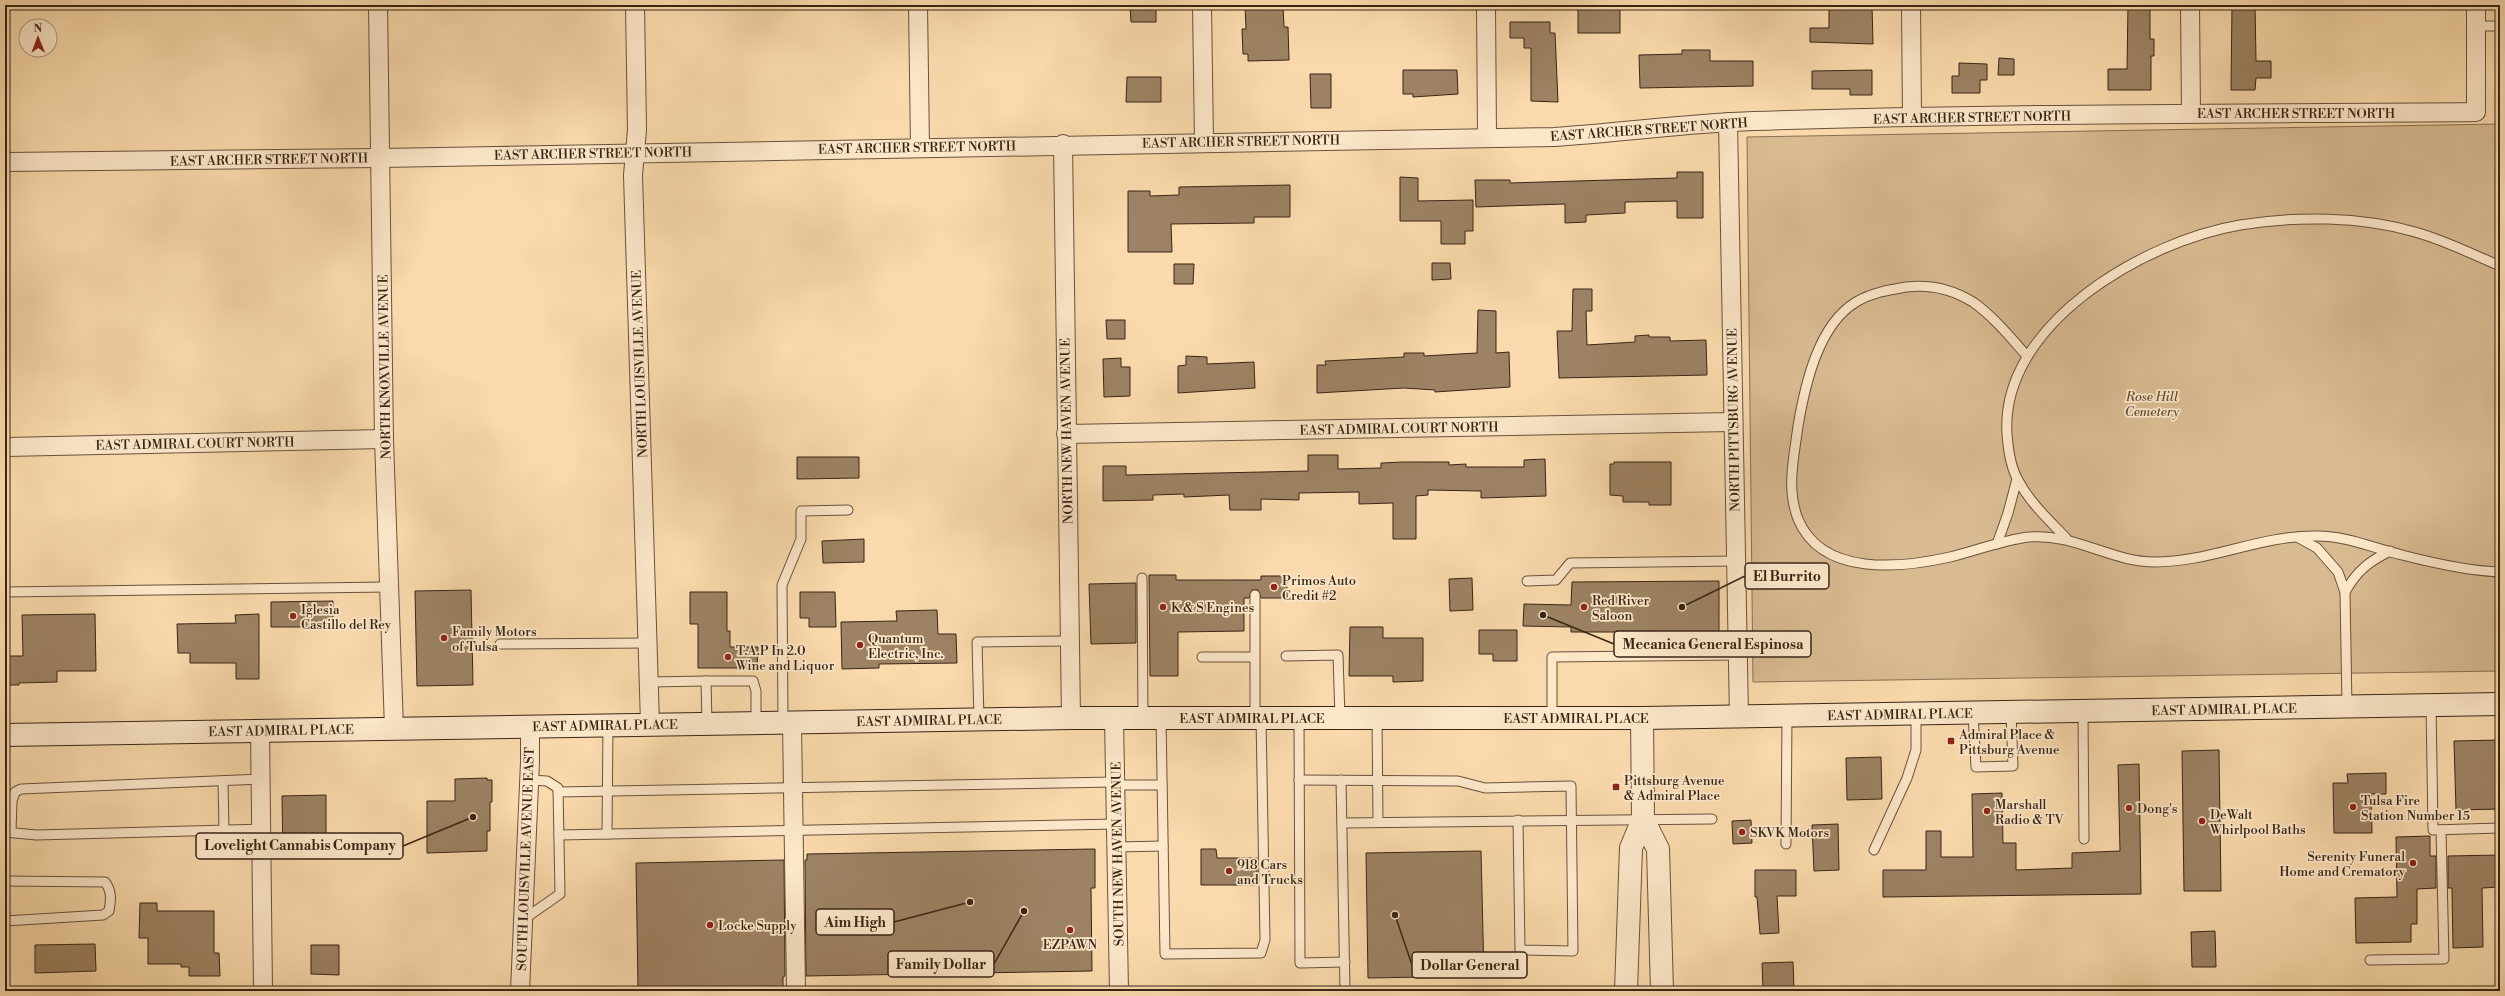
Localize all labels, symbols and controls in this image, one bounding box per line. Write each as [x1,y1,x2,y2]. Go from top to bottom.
north arrow [18,18,58,58]
text: N [33,22,43,36]
street label: EAST ARCHER STREET NORTH [2197,106,2396,122]
street label: EAST ARCHER STREET NORTH [1873,108,2072,128]
street label: EAST ARCHER STREET NORTH [1550,115,1749,145]
street label: EAST ARCHER STREET NORTH [1142,132,1341,152]
street label: EAST ARCHER STREET NORTH [818,138,1017,158]
street label: EAST ARCHER STREET NORTH [494,144,693,164]
street label: EAST ARCHER STREET NORTH [170,150,369,170]
street label: NORTH LOUISVILLE AVENUE [629,270,651,458]
street label: NORTH KNOXVILLE AVENUE [375,274,395,460]
street label: NORTH PITTSBURG AVENUE [1724,328,1744,512]
street label: NORTH NEW HAVEN AVENUE [1057,338,1077,524]
park label: Rose Hill Cemetery [2125,389,2179,420]
street label: EAST ADMIRAL COURT NORTH [1299,419,1499,439]
street label: EAST ADMIRAL COURT NORTH [95,434,295,454]
callout: El Burrito [1745,563,1829,589]
text: El Burrito [1753,568,1821,586]
place label: Primos Auto Credit #2 [1282,573,1356,604]
marker: Primos Auto Credit #2 [1269,582,1279,592]
place label: Red River Saloon [1592,593,1650,624]
place label: K & S Engines [1171,600,1254,616]
place label: Iglesia Castillo del Rey [301,602,392,633]
marker: K & S Engines [1158,602,1168,612]
marker: Red River Saloon [1579,602,1589,612]
marker: Iglesia Castillo del Rey [288,611,298,621]
place label: Family Motors of Tulsa [452,624,537,655]
place label: Quantum Electric, Inc. [868,631,944,662]
callout: Mecanica General Espinosa [1614,631,1811,657]
marker: Family Motors of Tulsa [439,633,449,643]
text: Mecanica General Espinosa [1622,636,1804,654]
marker: Quantum Electric, Inc. [855,640,865,650]
place label: T.A.P In 2.0 Wine and Liquor [735,643,835,674]
marker: T.A.P In 2.0 Wine and Liquor [723,652,733,662]
street label: EAST ADMIRAL PLACE [2151,701,2297,719]
street label: EAST ADMIRAL PLACE [1827,706,1973,724]
street label: EAST ADMIRAL PLACE [1179,711,1325,727]
street label: EAST ADMIRAL PLACE [1503,711,1649,727]
street label: EAST ADMIRAL PLACE [856,712,1002,730]
street label: EAST ADMIRAL PLACE [532,717,678,735]
street label: EAST ADMIRAL PLACE [208,722,354,740]
place label: Admiral Place & Pittsburg Avenue [1958,727,2060,758]
marker: Admiral Place & Pittsburg Avenue [1946,736,1956,746]
street label: SOUTH LOUISVILLE AVENUE EAST [514,747,538,971]
street label: SOUTH NEW HAVEN AVENUE [1108,762,1128,946]
place label: Pittsburg Avenue & Admiral Place [1624,773,1725,804]
marker: Pittsburg Avenue & Admiral Place [1611,782,1621,792]
place label: Tulsa Fire Station Number 15 [2361,793,2470,824]
place label: Marshall Radio & TV [1995,797,2065,828]
place label: Dong's [2137,801,2178,817]
marker: Tulsa Fire Station Number 15 [2348,802,2358,812]
marker: Dong's [2124,803,2134,813]
marker: Marshall Radio & TV [1982,806,1992,816]
place label: DeWalt Whirlpool Baths [2209,807,2306,838]
marker: DeWalt Whirlpool Baths [2197,816,2207,826]
place label: SKVK Motors [1750,825,1829,841]
marker: SKVK Motors [1737,827,1747,837]
callout: Lovelight Cannabis Company [196,833,403,859]
text: Lovelight Cannabis Company [204,837,397,855]
place label: Serenity Funeral Home and Crematory [2279,849,2406,880]
place label: 918 Cars and Trucks [1237,857,1303,888]
marker: Serenity Funeral Home and Crematory [2408,858,2418,868]
marker: 918 Cars and Trucks [1224,866,1234,876]
callout: Aim High [816,909,894,935]
text: Aim High [823,914,886,932]
place label: Locke Supply [718,918,797,934]
marker: Locke Supply [705,920,715,930]
marker: EZPAWN [1065,925,1075,935]
place label: EZPAWN [1043,937,1097,953]
callout: Family Dollar [888,951,994,977]
callout: Dollar General [1412,952,1527,978]
text: Family Dollar [896,956,986,974]
text: Dollar General [1420,957,1520,975]

